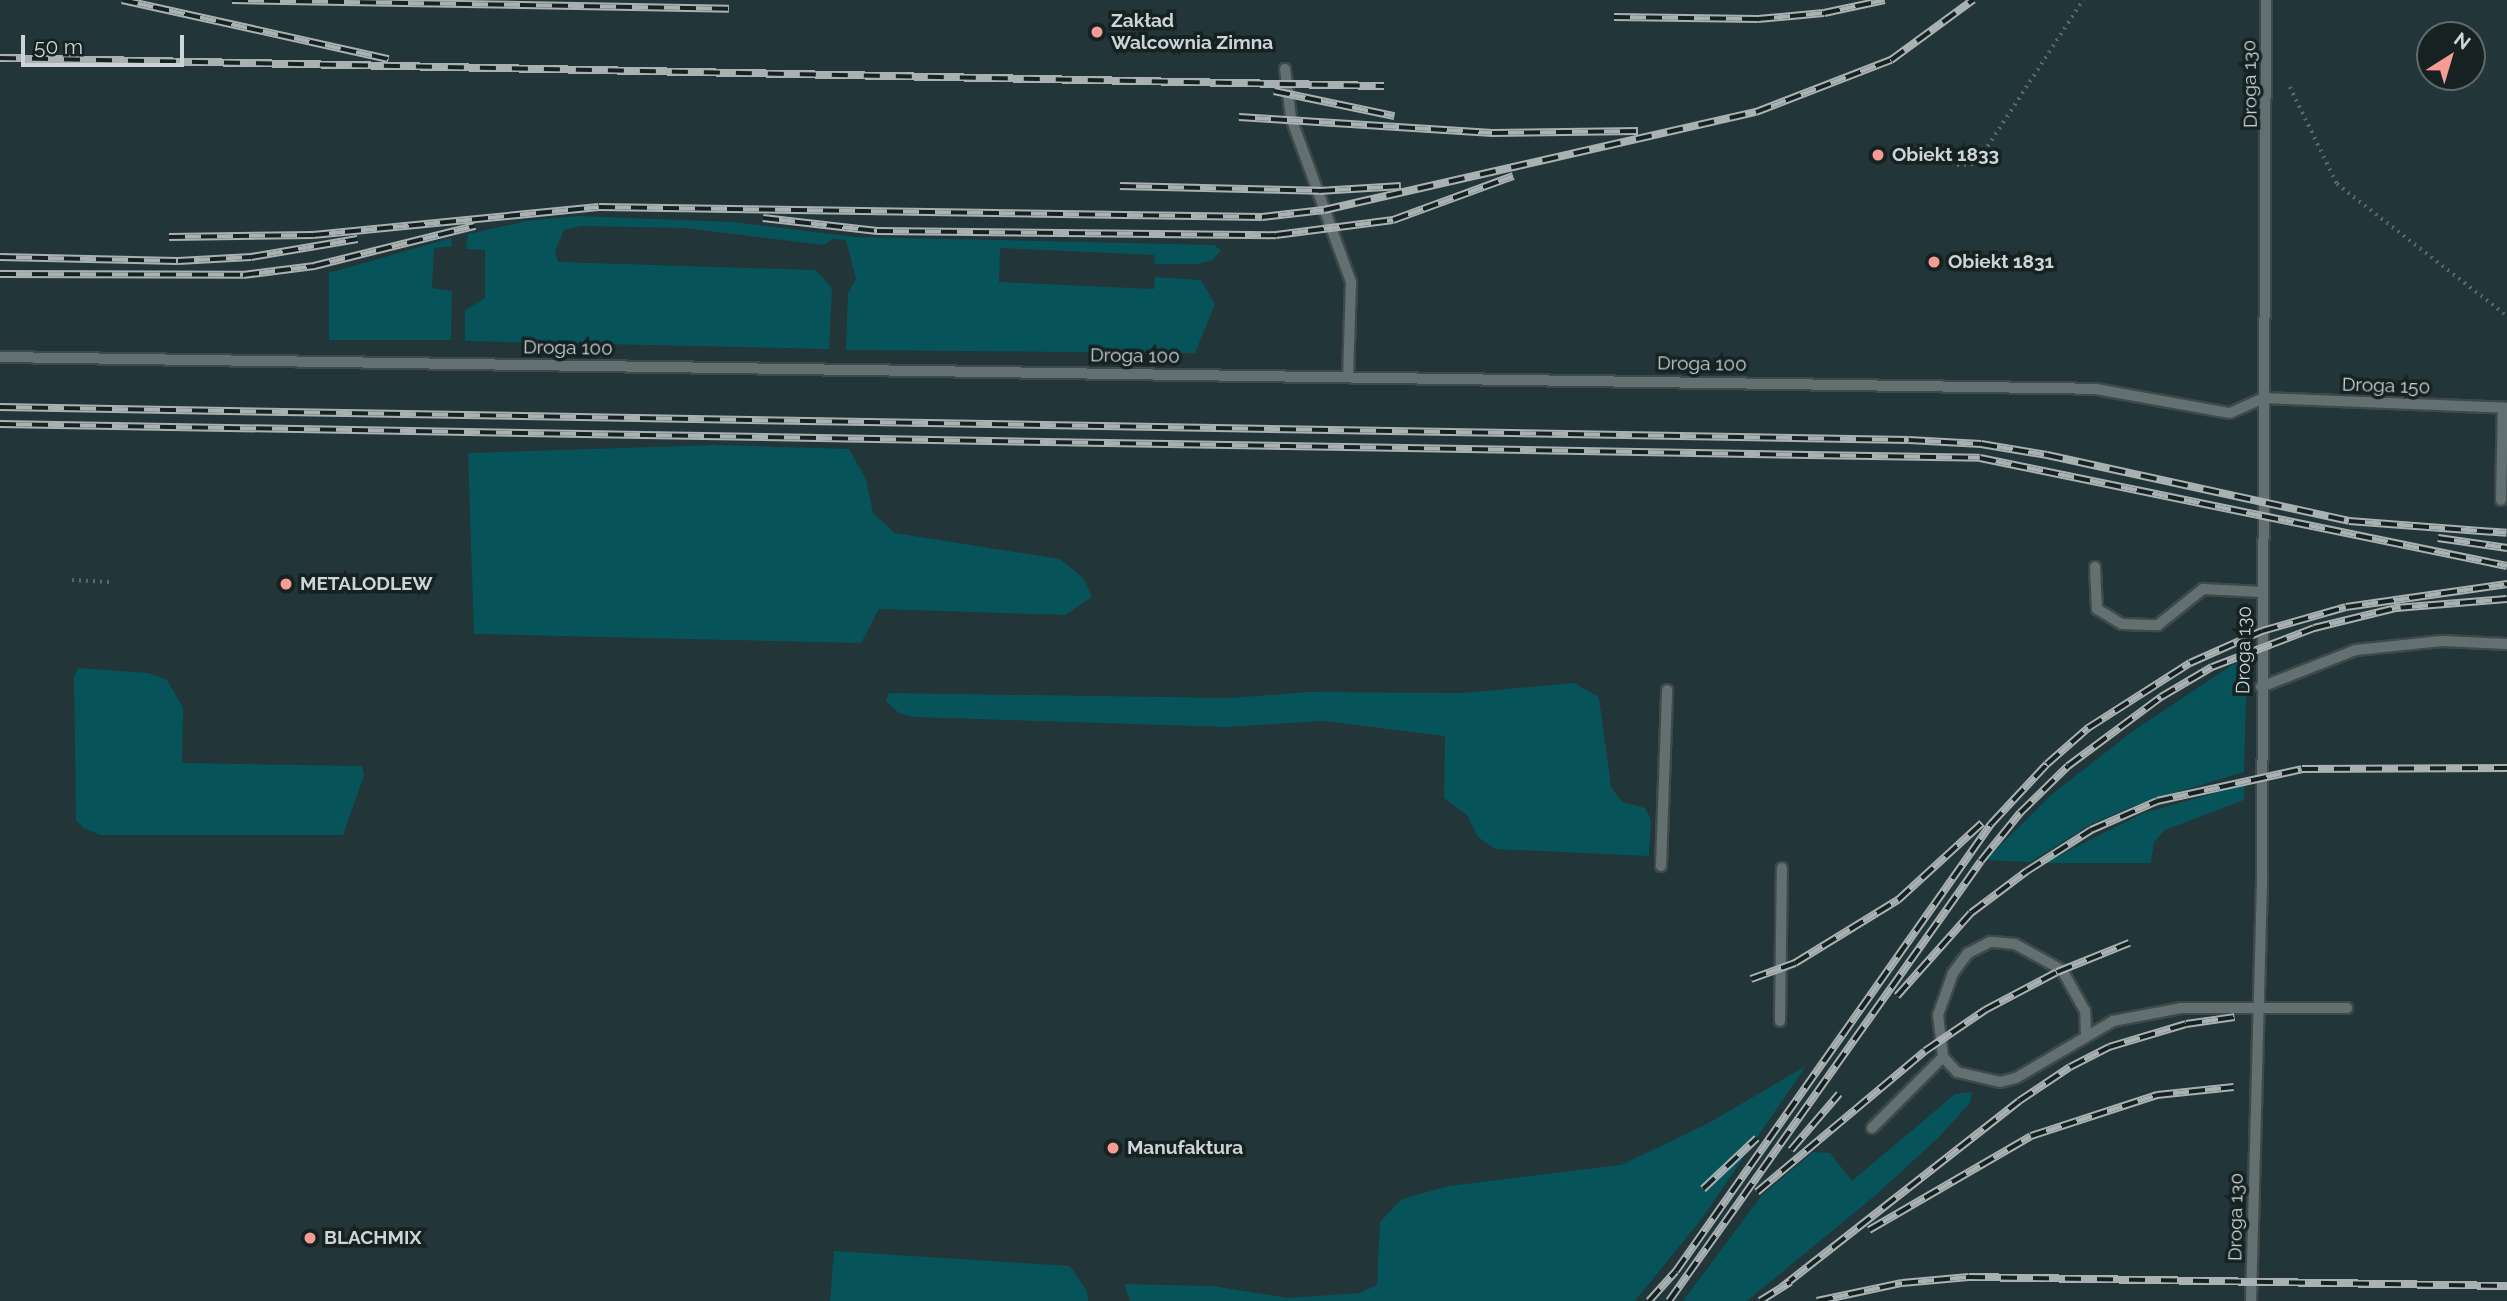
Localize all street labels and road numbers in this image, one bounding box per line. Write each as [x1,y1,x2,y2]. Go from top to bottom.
street label: Droga 130 [2238,40,2262,128]
street label: Droga 100 [523,336,613,360]
street label: Droga 100 [1090,344,1180,368]
street label: Droga 100 [1657,352,1747,376]
street label: Droga 150 [2341,373,2431,399]
street label: Droga 130 [2232,606,2256,694]
street label: Droga 130 [2224,1173,2248,1261]

